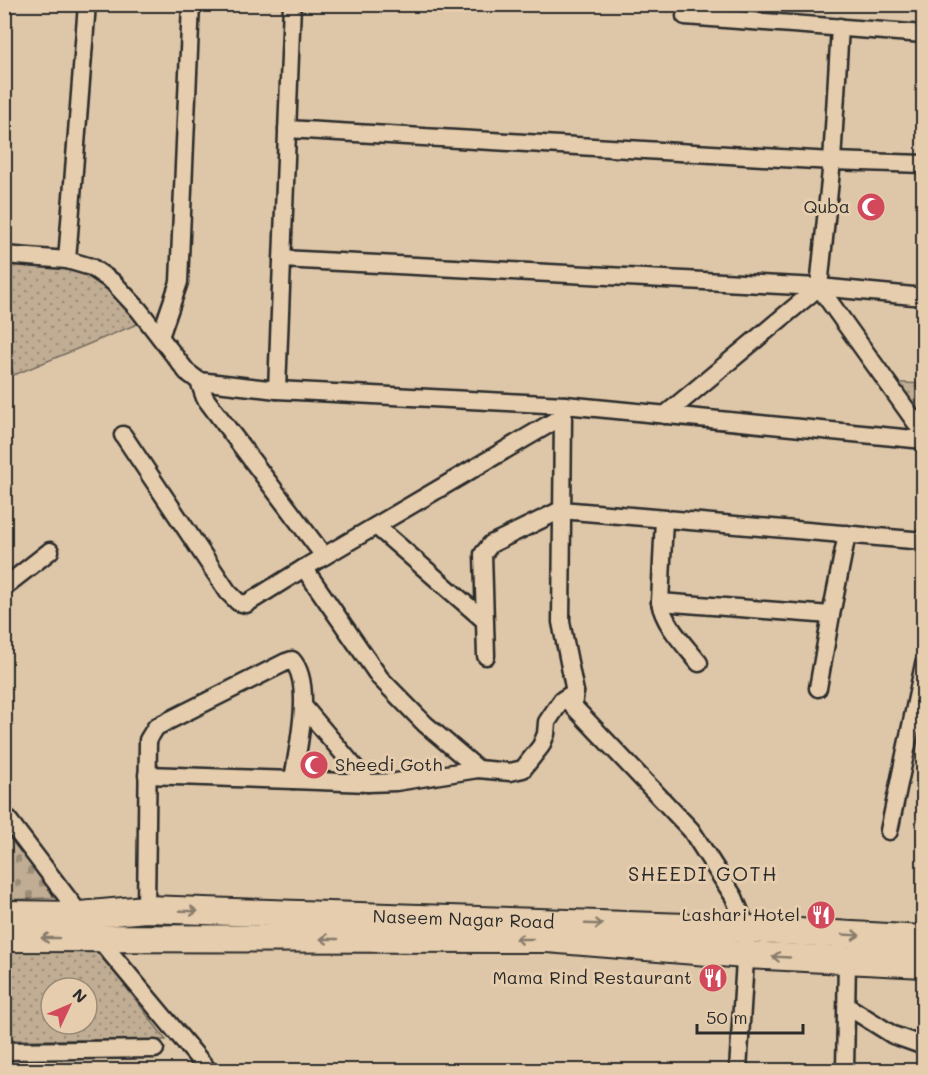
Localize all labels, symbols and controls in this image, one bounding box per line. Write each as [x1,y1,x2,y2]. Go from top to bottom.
mosque icon: Quba [855,191,887,223]
place label: Quba [803,194,850,218]
mosque icon: Sheedi Goth [298,749,330,781]
place label: Sheedi Goth [335,752,442,776]
district label: SHEEDI GOTH [628,860,778,886]
restaurant icon: Lashari Hotel [805,899,837,931]
place label: Lashari Hotel [682,902,800,926]
street label: Naseem Nagar Road [372,904,555,934]
one-way arrow [178,905,198,916]
one-way arrow [583,918,603,930]
one-way arrow [841,930,861,941]
one-way arrow [40,932,60,944]
one-way arrow [319,933,339,945]
one-way arrow [514,933,534,945]
one-way arrow [772,951,792,962]
restaurant icon: Mama Rind Restaurant [697,962,729,994]
place label: Mama Rind Restaurant [492,965,692,989]
north arrow [39,976,99,1036]
text: N [68,984,92,1007]
scale bar [697,997,804,1035]
text: 50 m [706,1005,748,1029]

